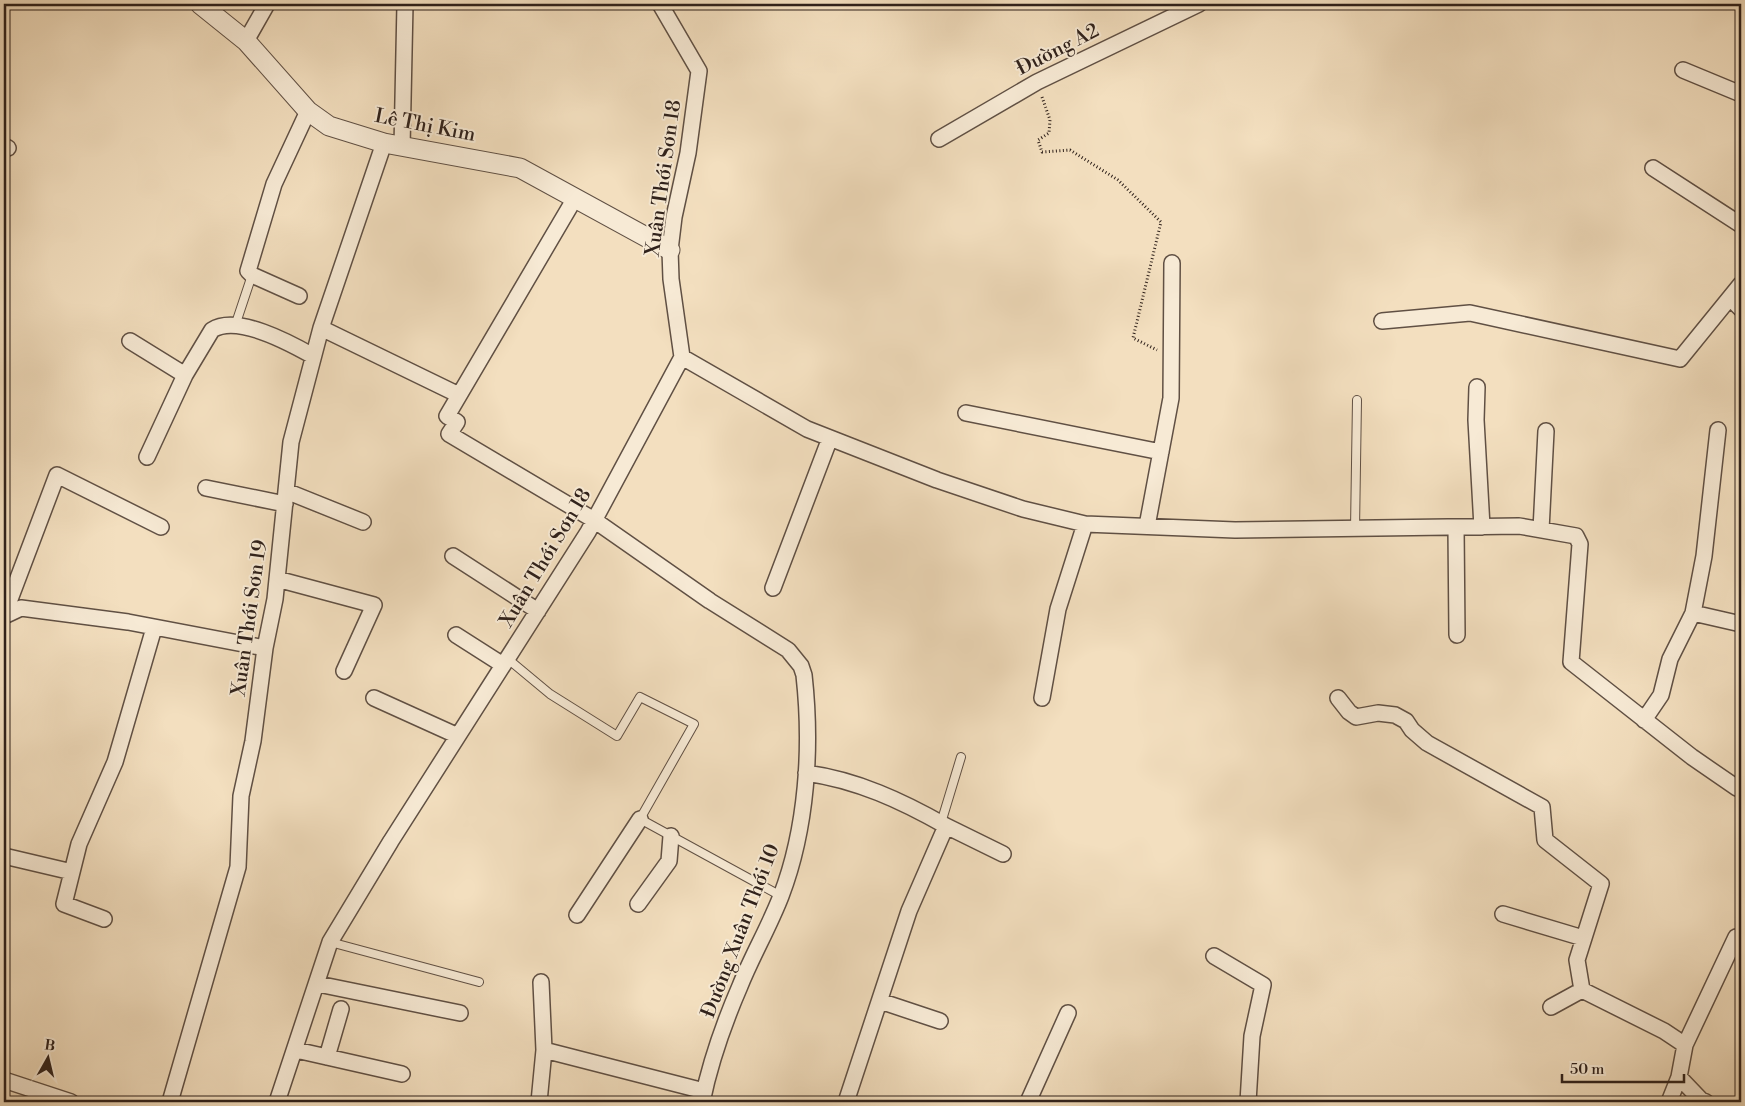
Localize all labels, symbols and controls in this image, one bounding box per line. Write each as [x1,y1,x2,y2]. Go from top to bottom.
street label: Đường A2 [1012,19,1104,81]
street label: Xuân Thới Sơn 18 [640,98,687,259]
street label: Lê Thị Kim [372,104,478,148]
street label: Xuân Thới Sơn 18 [494,484,597,633]
street label: Xuân Thới Sơn 19 [227,538,273,699]
street label: Đường Xuân Thới 10 [696,840,786,1022]
north arrow [22,1034,72,1084]
text: B [43,1036,56,1056]
scale bar [1562,1051,1685,1083]
text: 50 m [1570,1060,1604,1079]

